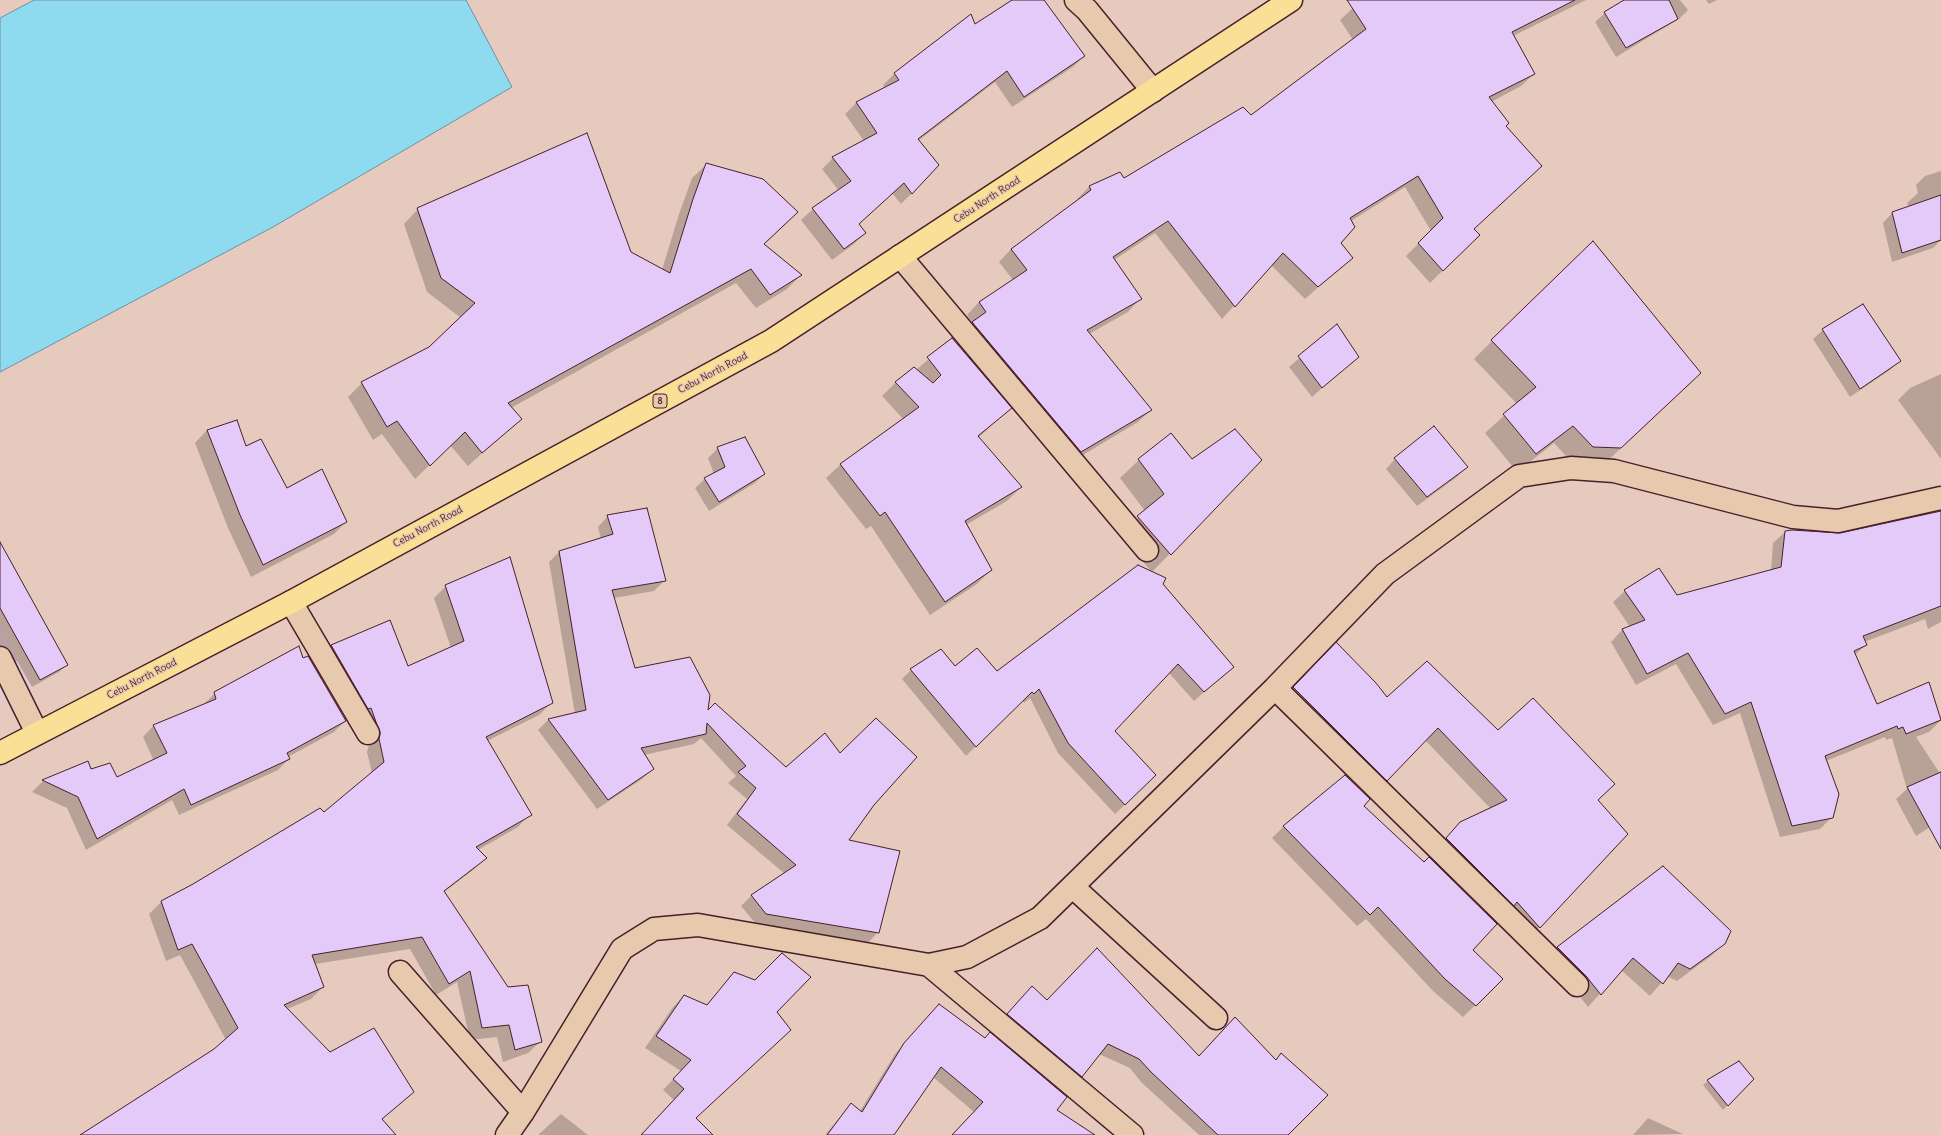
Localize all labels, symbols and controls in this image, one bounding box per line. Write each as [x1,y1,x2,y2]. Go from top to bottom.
street label: Cebu North Road [951,174,1023,226]
street label: Cebu North Road [676,350,750,396]
road number: 8 [653,394,667,408]
street label: Cebu North Road [391,504,465,550]
street label: Cebu North Road [105,656,179,702]

